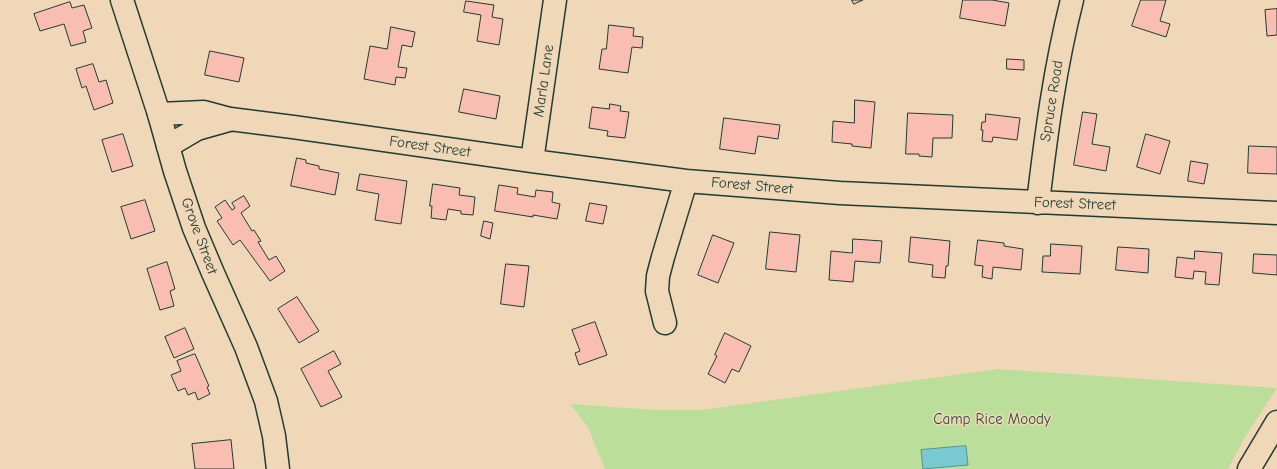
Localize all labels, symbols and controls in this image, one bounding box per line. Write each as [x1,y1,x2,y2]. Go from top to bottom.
street label: Marla Lane [530,44,558,118]
street label: Spruce Road [1037,59,1067,143]
street label: Forest Street [388,132,472,162]
street label: Forest Street [710,173,794,199]
street label: Forest Street [1034,194,1116,214]
street label: Grove Street [177,195,221,277]
park label: Camp Rice Moody [933,411,1051,429]

